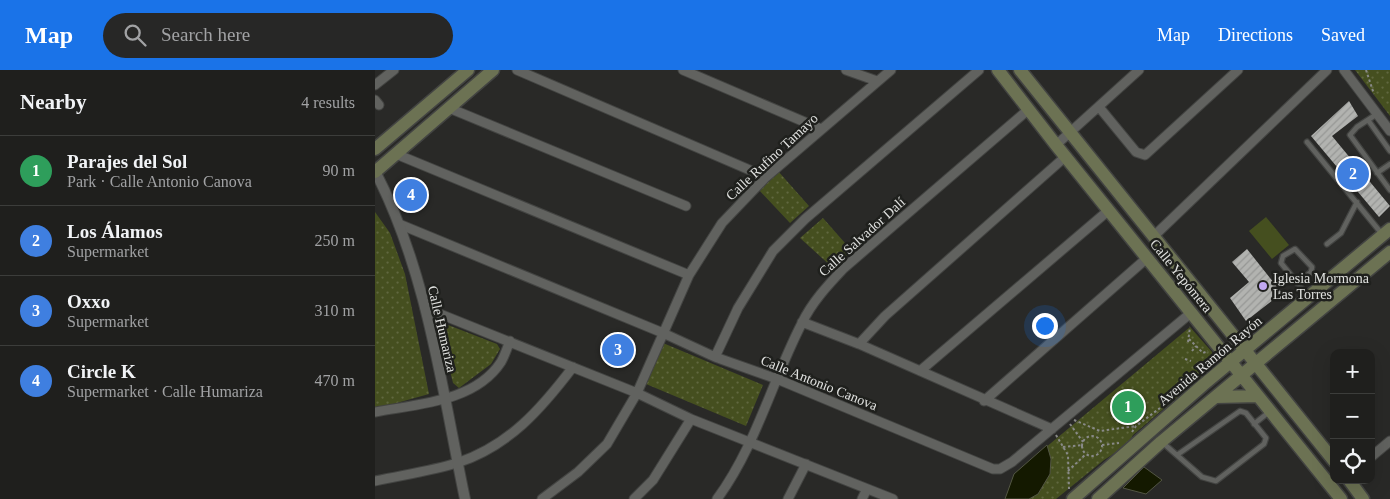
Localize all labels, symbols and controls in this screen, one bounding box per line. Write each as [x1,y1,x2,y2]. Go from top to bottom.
search box [103,13,453,58]
icon: search [121,21,149,49]
text: Map [25,22,73,48]
text: Search here [161,24,250,45]
text: Map [1157,25,1190,45]
text: Directions [1218,25,1293,45]
text: Saved [1321,25,1365,45]
text: Nearby [20,90,87,114]
text: 4 results [301,94,355,111]
street label: Calle Rufino Tamayo [723,111,821,203]
text: Parajes del Sol [67,151,187,172]
pin: 2 [1337,155,1369,193]
text: 1 [32,162,40,179]
text: 90 m [323,162,355,179]
text: Park · Calle Antonio Canova [67,173,252,190]
pin: 4 [395,176,427,214]
street label: Calle Salvador Dalí [816,194,908,280]
text: Los Álamos [67,221,163,242]
text: 2 [32,232,40,249]
text: 250 m [315,232,355,249]
street label: Calle Yepómera [1147,237,1215,316]
text: Supermarket [67,243,149,260]
place label: Iglesia Mormona Las Torres [1273,271,1370,302]
marker: Iglesia Mormona Las Torres [1257,280,1269,292]
street label: Calle Humariza [425,284,459,374]
text: Oxxo [67,291,110,312]
text: 3 [32,302,40,319]
text: 310 m [315,302,355,319]
text: Supermarket [67,313,149,330]
your location [1032,313,1058,339]
street label: Avenida Ramón Rayón [1155,313,1265,409]
pin: 3 [602,331,634,369]
map controls [1330,349,1375,484]
button: + [1330,349,1375,394]
street label: Calle Antonio Canova [759,353,880,414]
text: Circle K [67,361,136,382]
text: 4 [32,372,40,389]
text: 470 m [315,372,355,389]
text: Supermarket · Calle Humariza [67,383,263,400]
pin: 1 [1112,388,1144,426]
button: − [1330,394,1375,439]
button: locate [1330,439,1375,484]

